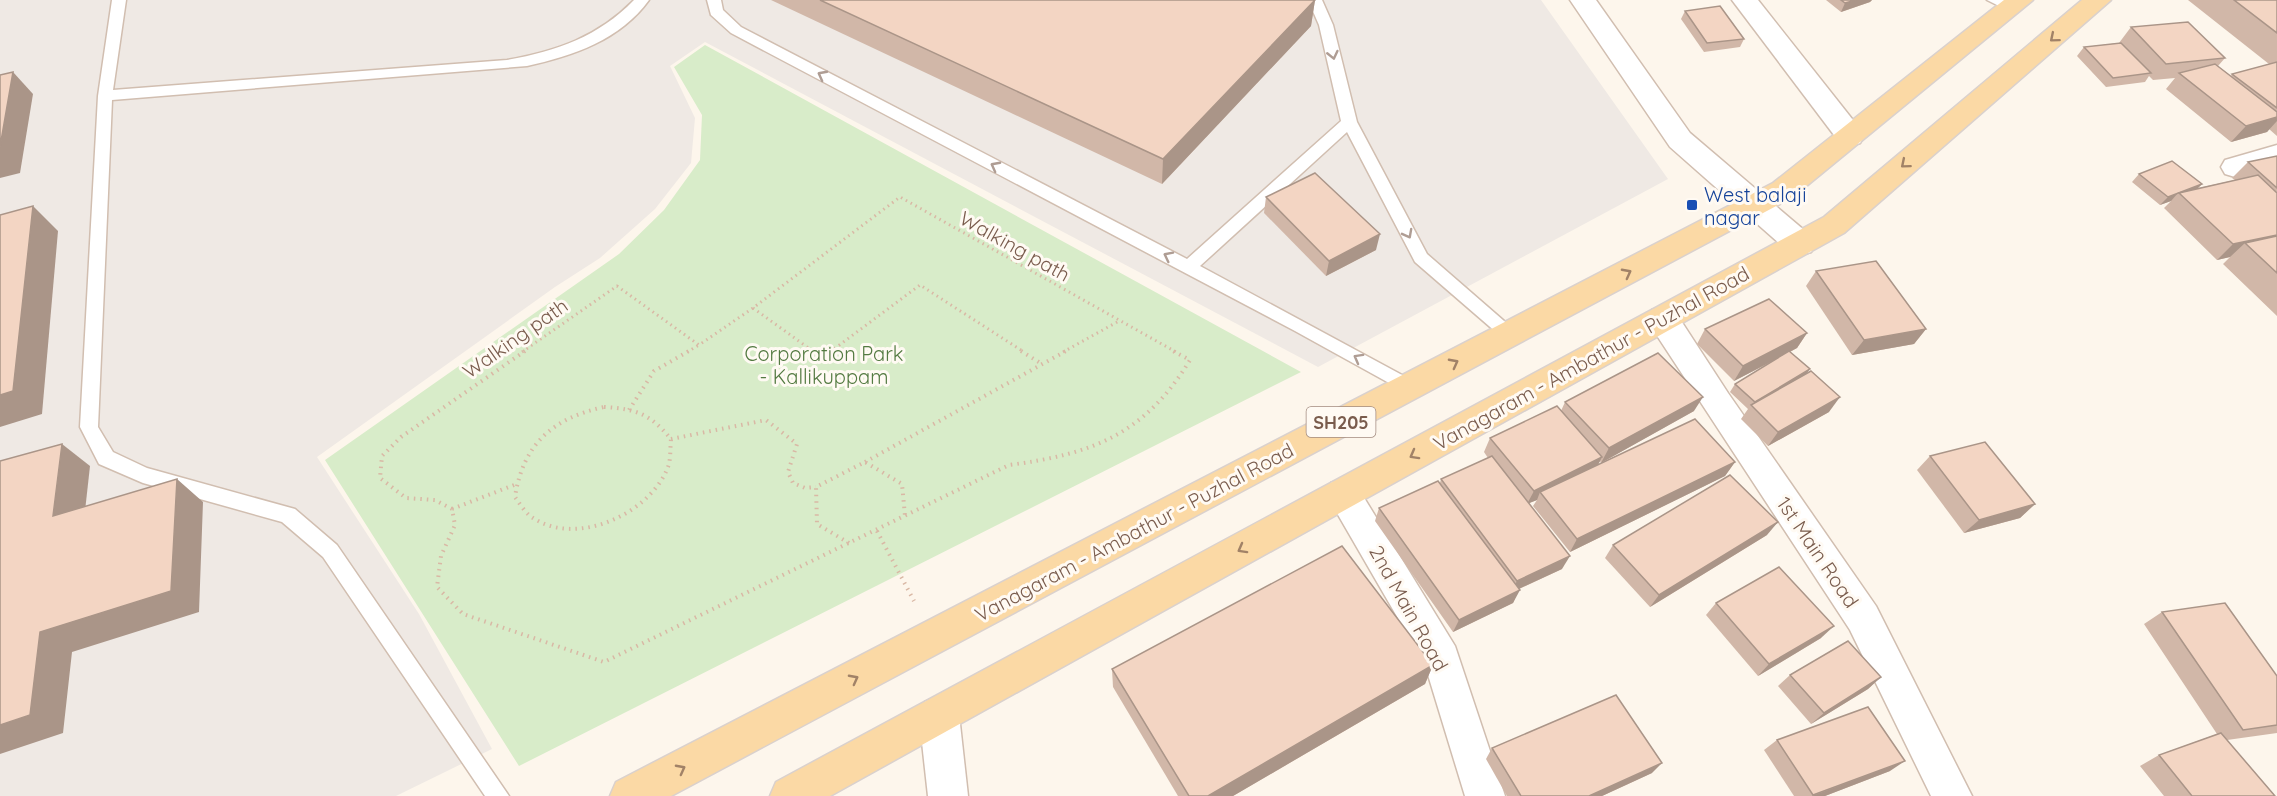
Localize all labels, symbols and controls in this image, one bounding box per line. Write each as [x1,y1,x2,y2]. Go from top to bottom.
one-way arrow [2050,31,2061,42]
one-way arrow [1326,50,1339,60]
one-way arrow [818,71,829,83]
one-way arrow [1901,157,1912,168]
one-way arrow [990,162,1001,173]
place label: West balaji nagar [1704,182,1807,230]
marker: West balaji nagar [1685,198,1699,212]
street label: Walking path [955,205,1075,287]
one-way arrow [1401,227,1412,238]
one-way arrow [1163,252,1174,264]
street label: Vanagaram - Ambathur - Puzhal Road [1429,260,1753,456]
one-way arrow [1621,268,1632,280]
street label: Walking path [458,293,572,383]
park label: Corporation Park - Kallikuppam [744,341,904,389]
one-way arrow [1354,354,1364,365]
one-way arrow [1448,359,1459,370]
road number: SH205 [1306,407,1376,437]
street label: Vanagaram - Ambathur - Puzhal Road [970,437,1298,627]
one-way arrow [1409,448,1420,459]
street label: 1st Main Road [1772,492,1864,612]
one-way arrow [1238,541,1249,553]
street label: 2nd Main Road [1364,541,1454,675]
one-way arrow [848,675,859,686]
one-way arrow [675,765,686,776]

